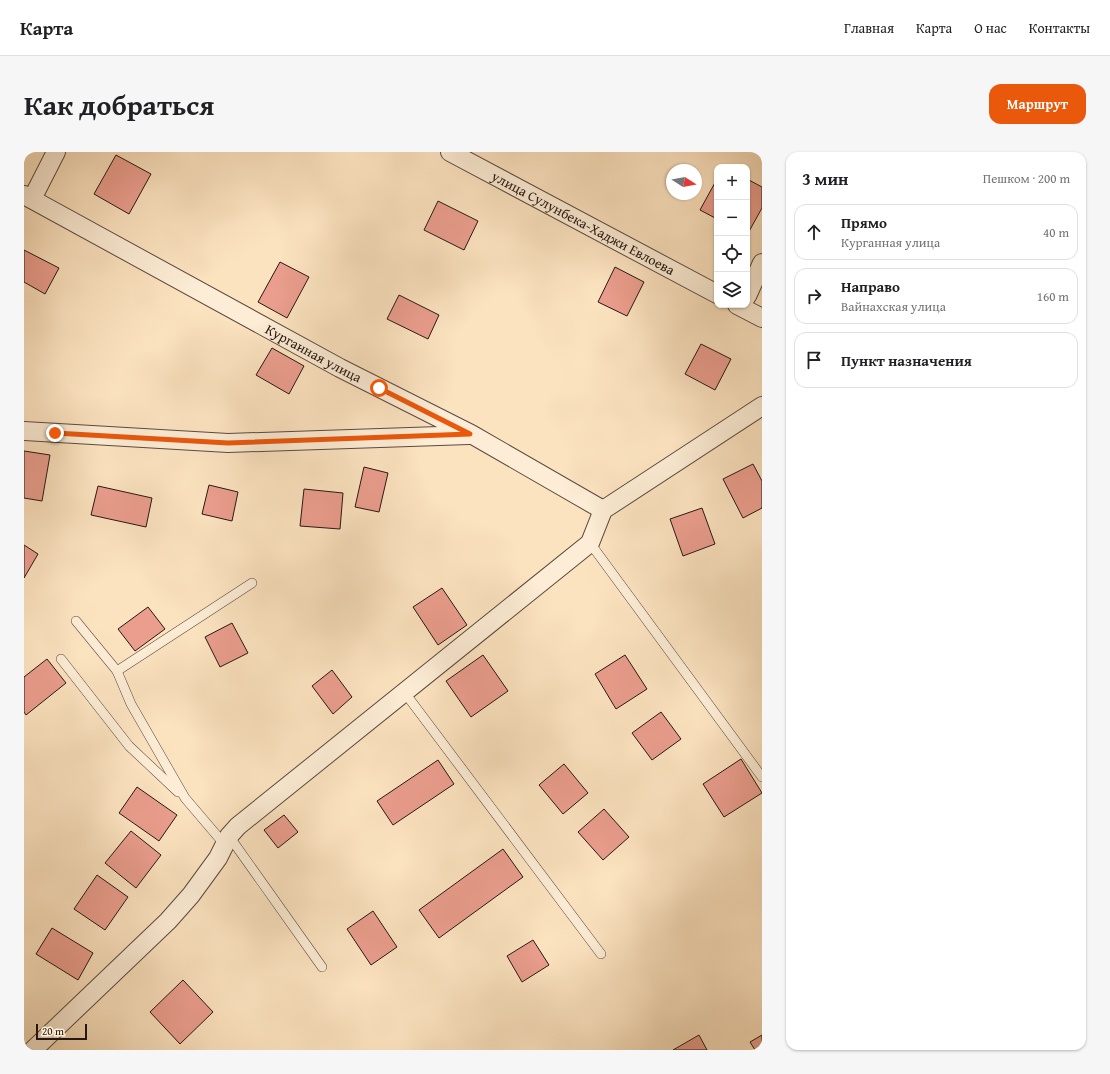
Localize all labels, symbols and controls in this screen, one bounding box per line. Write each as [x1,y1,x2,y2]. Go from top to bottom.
text: Карта [20,14,73,42]
text: Главная [844,18,894,38]
text: Карта [916,18,952,38]
text: О нас [974,18,1007,38]
text: Контакты [1029,18,1090,38]
text: Как добраться [24,84,214,125]
button: Маршрут [989,84,1086,124]
north arrow [666,164,702,200]
map controls [714,164,750,308]
button: + [714,164,750,200]
street label: улица Сулунбека-Хаджи Евлоева [487,166,679,280]
text: 3 мин [802,166,848,191]
text: Пешком · 200 m [983,169,1070,188]
button: − [714,200,750,236]
text: Прямо [841,212,887,233]
icon: ahead [803,221,825,243]
text: 40 m [1043,223,1069,242]
text: Курганная улица [841,233,940,252]
button: locate [714,236,750,272]
button: layers [714,272,750,308]
text: Направо [841,276,900,297]
icon: right [803,285,825,307]
text: 160 m [1037,287,1069,306]
text: Вайнахская улица [841,297,946,316]
street label: Курганная улица [262,319,365,388]
icon: arrive [803,349,825,371]
text: Пункт назначения [841,350,972,371]
route start [370,379,388,397]
route end [46,424,64,442]
scale bar [36,1022,87,1041]
text: 20 m [42,1023,64,1039]

